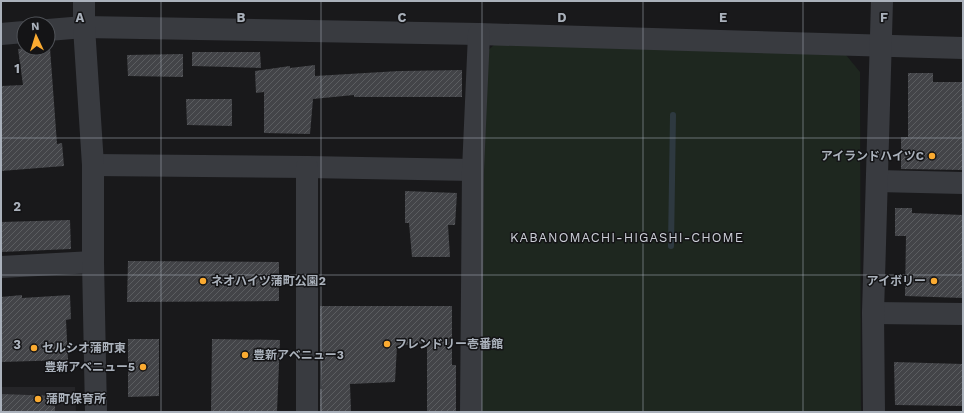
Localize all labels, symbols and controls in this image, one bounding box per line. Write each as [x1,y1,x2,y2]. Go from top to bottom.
text: A [76,10,85,25]
text: B [237,10,246,25]
text: C [398,10,407,25]
text: D [557,10,567,25]
text: E [719,10,727,25]
text: F [880,10,888,25]
north arrow [16,16,56,56]
text: N [31,20,40,33]
text: 1 [14,61,20,76]
place label: アイランドハイツC [821,149,924,163]
marker: アイランドハイツC [927,151,937,161]
text: 2 [13,199,21,214]
district label: KABANOMACHI-HIGASHI-CHOME [510,230,744,245]
place label: ネオハイツ蒲町公園2 [211,274,326,288]
place label: アイボリー [867,274,926,288]
marker: ネオハイツ蒲町公園2 [198,276,208,286]
marker: アイボリー [929,276,939,286]
text: 3 [13,337,21,352]
place label: フレンドリー壱番館 [395,337,503,351]
marker: フレンドリー壱番館 [382,339,392,349]
place label: セルシオ蒲町東 [42,341,126,355]
marker: セルシオ蒲町東 [29,343,39,353]
place label: 豊新アベニュー3 [253,348,344,362]
marker: 豊新アベニュー3 [240,350,250,360]
place label: 豊新アベニュー5 [44,360,135,374]
marker: 豊新アベニュー5 [138,362,148,372]
place label: 蒲町保育所 [46,392,106,406]
marker: 蒲町保育所 [33,394,43,404]

